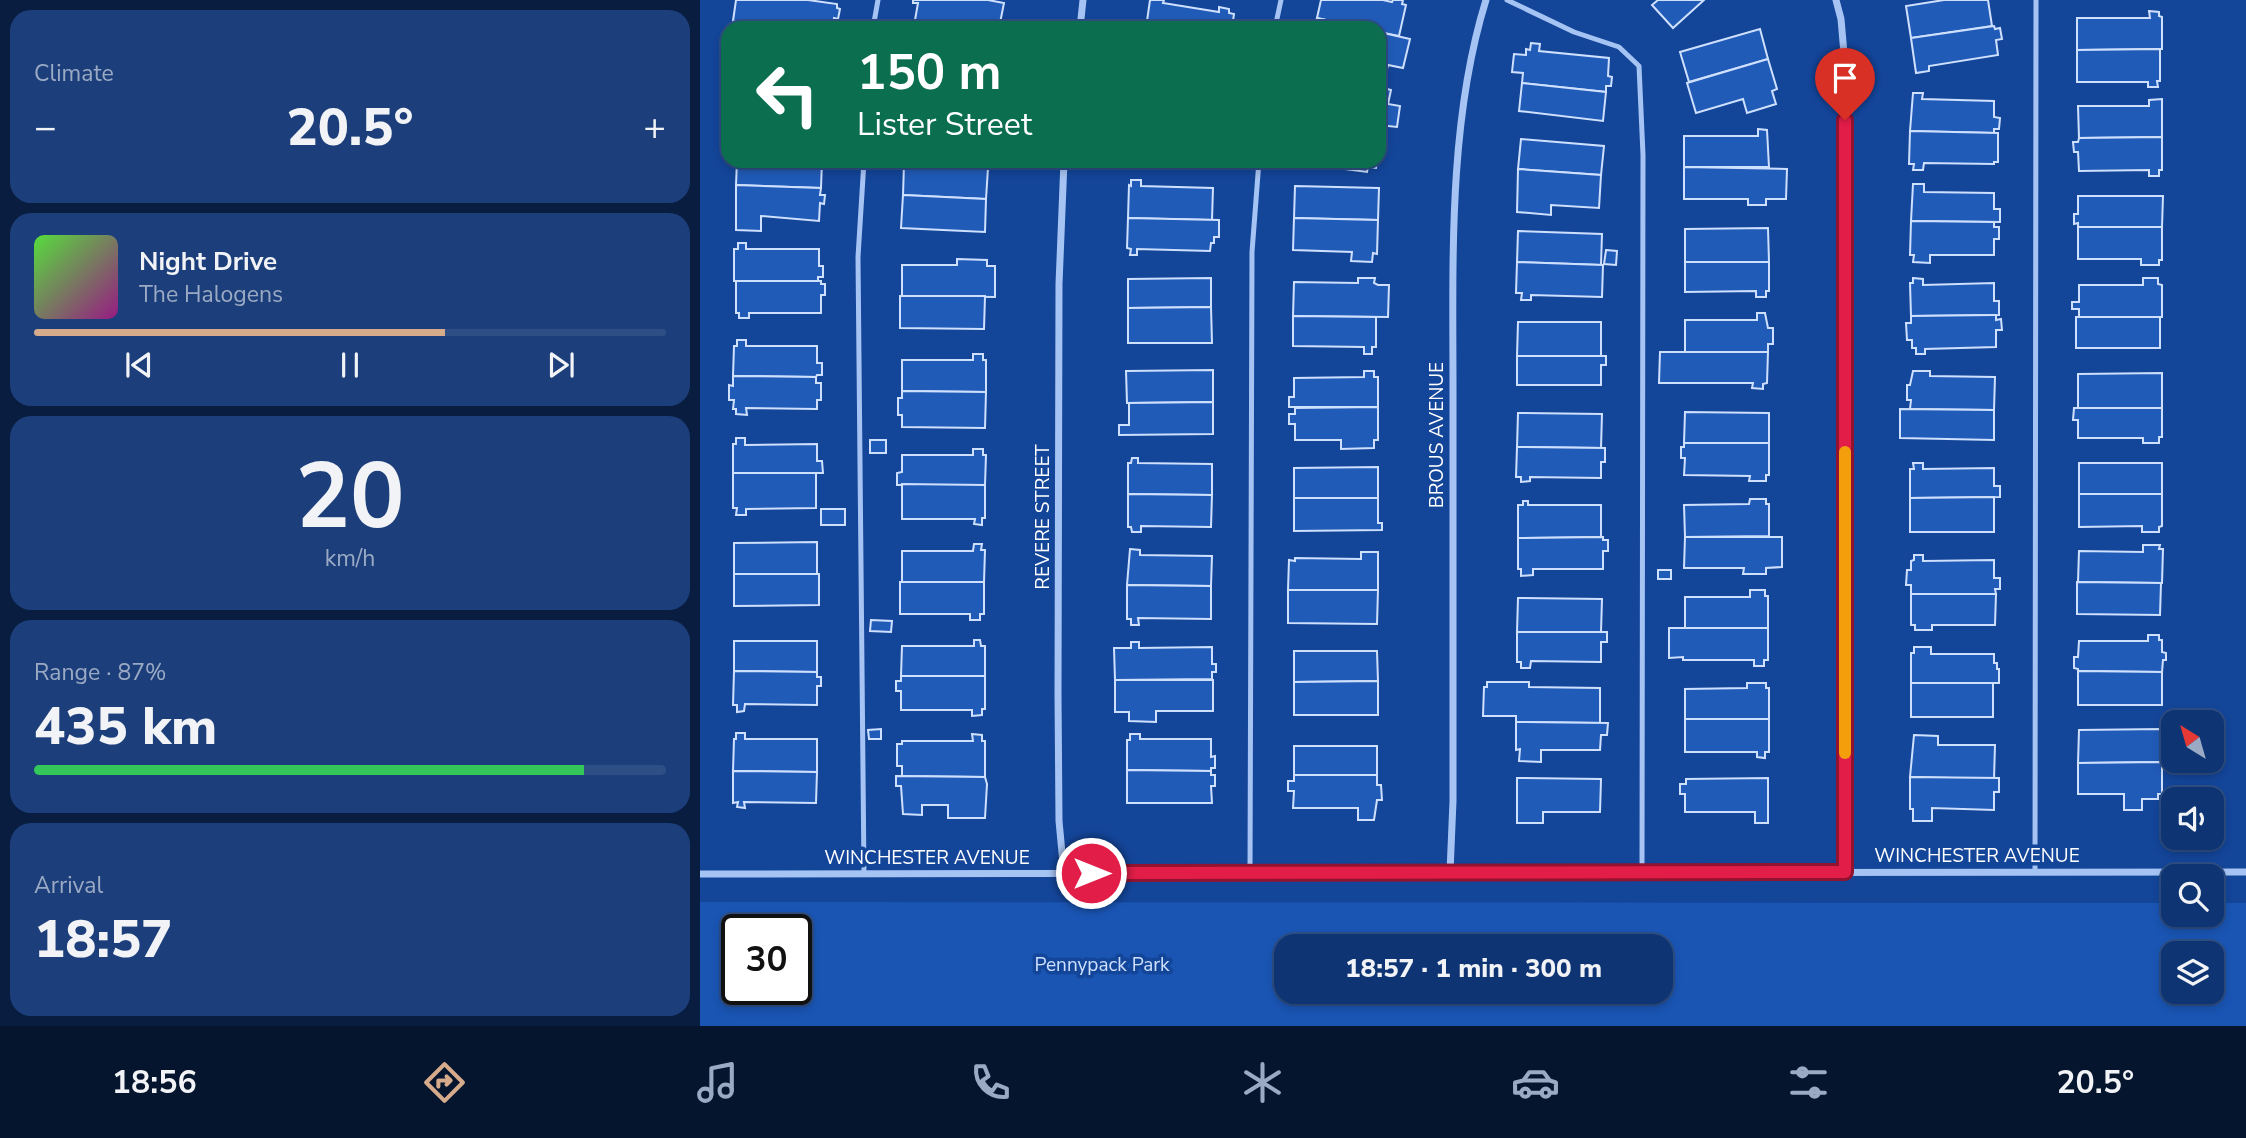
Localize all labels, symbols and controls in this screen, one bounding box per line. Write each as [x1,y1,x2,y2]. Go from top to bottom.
text: 150 m [857,39,1001,106]
pin [1815,48,1875,120]
icon: left [742,49,833,140]
text: Climate [34,58,114,89]
icon: arrive [1826,59,1864,97]
text: 20.5° [286,92,414,163]
text: − [34,102,57,153]
text: + [643,102,666,153]
text: Lister Street [857,103,1032,146]
text: Night Drive [139,244,277,279]
text: The Halogens [139,279,283,310]
icon: previous [120,346,158,384]
icon: pause [331,346,369,384]
icon: next [542,346,580,384]
street label: BROUS AVENUE [1424,362,1450,508]
text: 20 [295,435,405,559]
street label: REVERE STREET [1030,444,1056,590]
text: km/h [325,543,375,574]
text: Range · 87% [34,657,166,688]
text: 435 km [34,691,217,762]
north arrow [2161,710,2224,774]
map controls [2161,710,2224,1004]
button: sound [2161,787,2224,850]
position arrow [1054,836,1128,910]
street label: WINCHESTER AVENUE [1874,843,2080,869]
street label: WINCHESTER AVENUE [824,845,1030,871]
button: search [2161,864,2224,927]
text: Arrival [34,870,103,901]
text: 18:57 [34,904,172,975]
speed limit sign: 30 [721,914,812,1005]
button: layers [2161,941,2224,1004]
text: 18:57 · 1 min · 300 m [1345,951,1602,986]
park label: Pennypack Park [1034,952,1170,978]
icon: directions [420,1058,469,1107]
icon: music [693,1058,742,1107]
icon: phone [966,1058,1015,1107]
icon: climate [1238,1058,1287,1107]
icon: car [1511,1058,1560,1107]
icon: filters [1784,1058,1833,1107]
text: 18:56 [112,1061,197,1104]
text: 20.5° [2056,1061,2134,1104]

